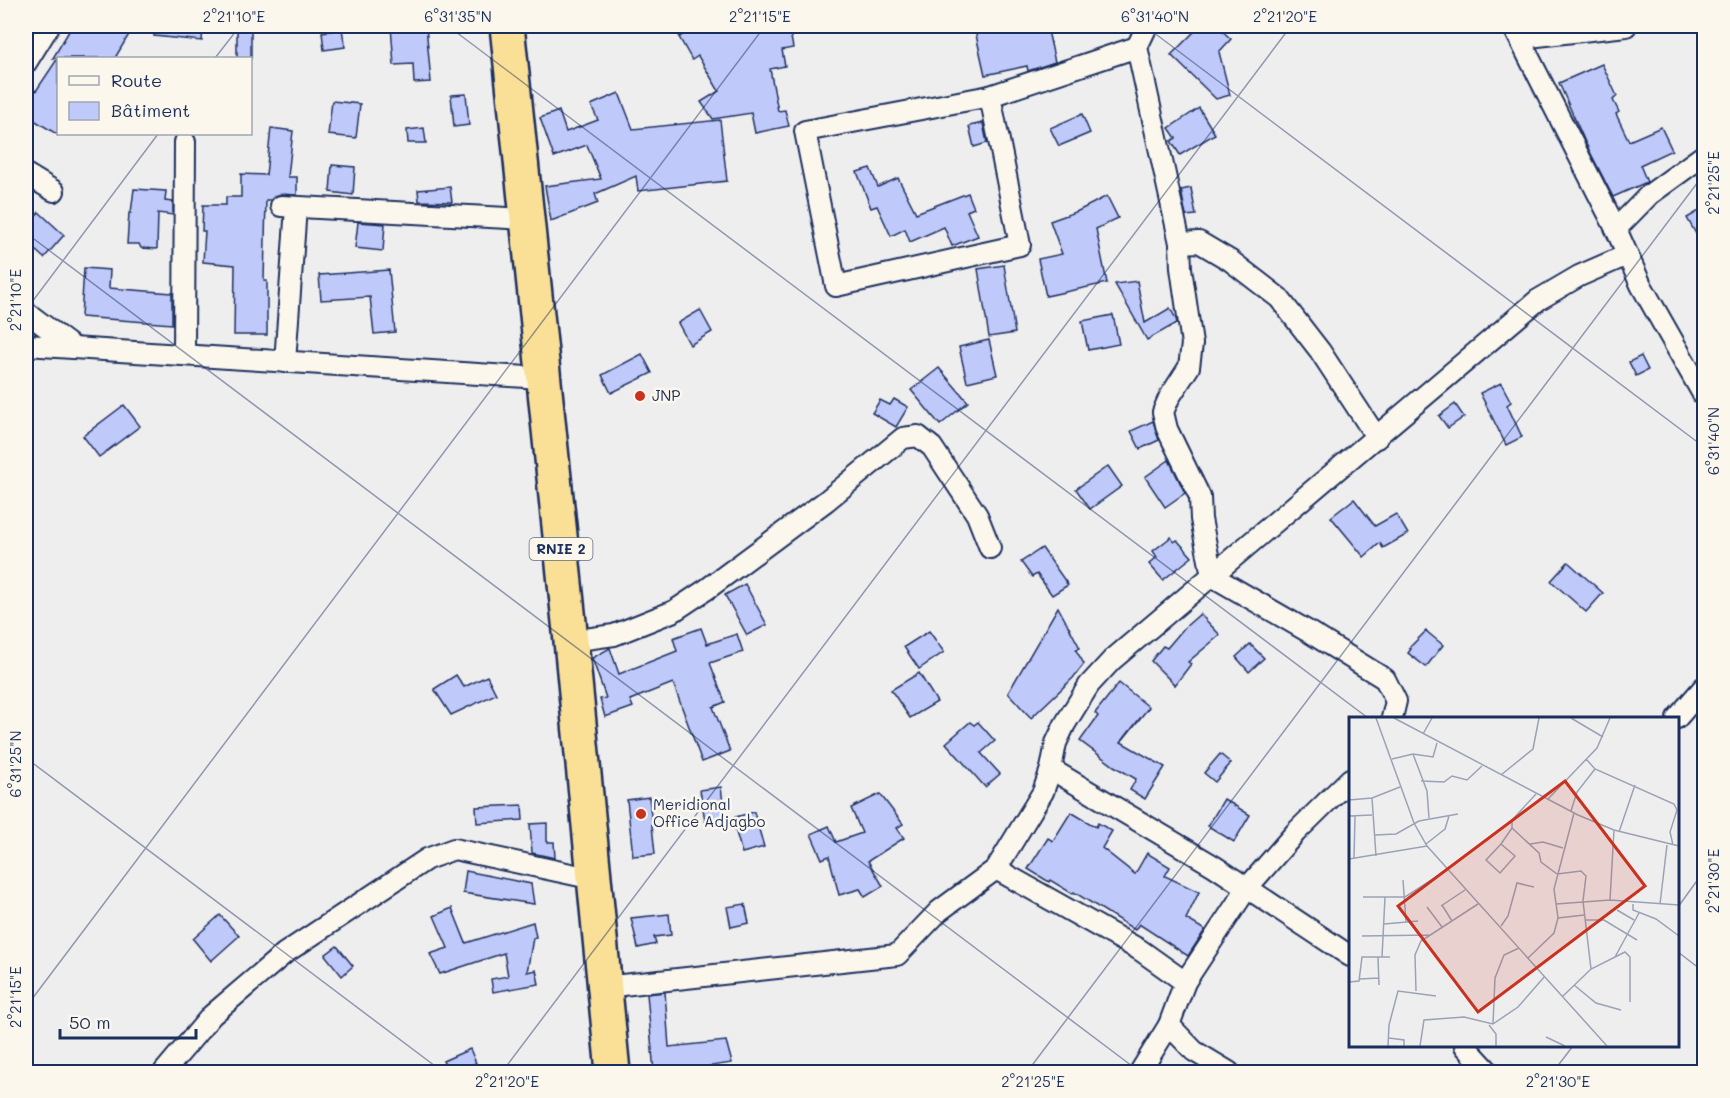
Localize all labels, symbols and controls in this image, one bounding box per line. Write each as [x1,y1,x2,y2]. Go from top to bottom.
text: 2°21'10"E [203,6,266,26]
text: 6°31'35"N [424,6,492,26]
text: 2°21'15"E [729,6,791,26]
text: 6°31'40"N [1121,6,1189,26]
text: 2°21'20"E [1253,6,1317,26]
legend [57,57,252,135]
text: Route [111,68,162,92]
text: Bâtiment [111,98,190,122]
text: 2°21'25"E [1703,151,1723,215]
text: 2°21'10"E [5,268,25,331]
place label: JNP [652,385,680,405]
marker: JNP [633,389,647,403]
text: 6°31'40"N [1703,407,1723,475]
road number: RNIE 2 [530,538,592,560]
inset map [1349,717,1679,1047]
text: 6°31'25"N [5,730,25,798]
place label: Meridional Office Adjagbo [653,794,766,831]
marker: Meridional Office Adjagbo [634,807,648,821]
text: 2°21'30"E [1703,848,1723,913]
text: 2°21'15"E [5,966,25,1028]
scale bar [60,1002,196,1040]
text: 50 m [69,1010,111,1034]
text: 2°21'20"E [475,1071,539,1091]
text: 2°21'25"E [1001,1071,1065,1091]
text: 2°21'30"E [1526,1071,1591,1091]

